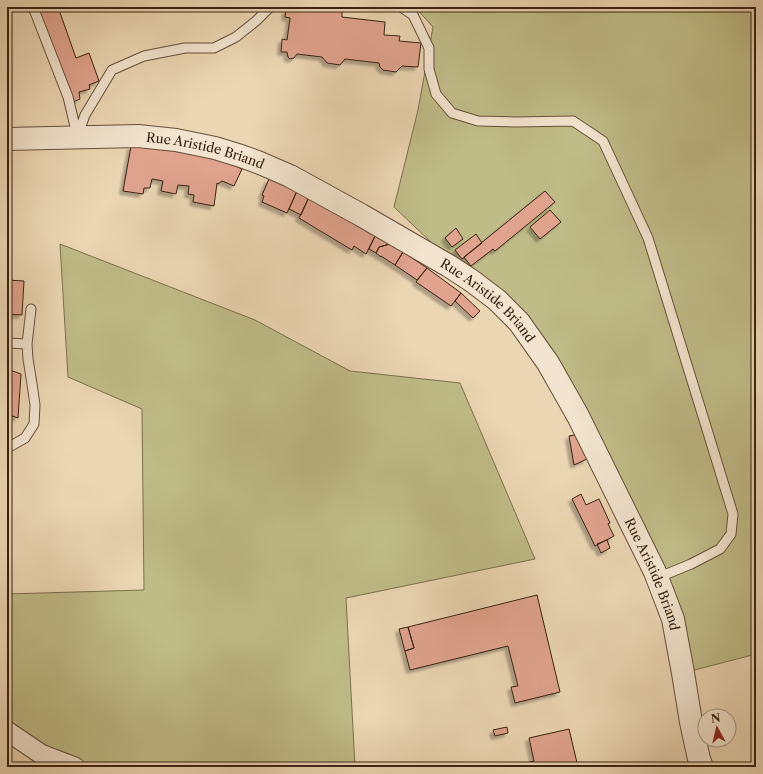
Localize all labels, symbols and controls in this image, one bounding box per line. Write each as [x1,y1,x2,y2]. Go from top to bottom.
street label: Rue Aristide Briand [146,129,267,172]
street label: Rue Aristide Briand [438,255,539,345]
street label: Rue Aristide Briand [621,515,683,632]
north arrow [697,708,737,748]
text: N [710,710,722,726]

